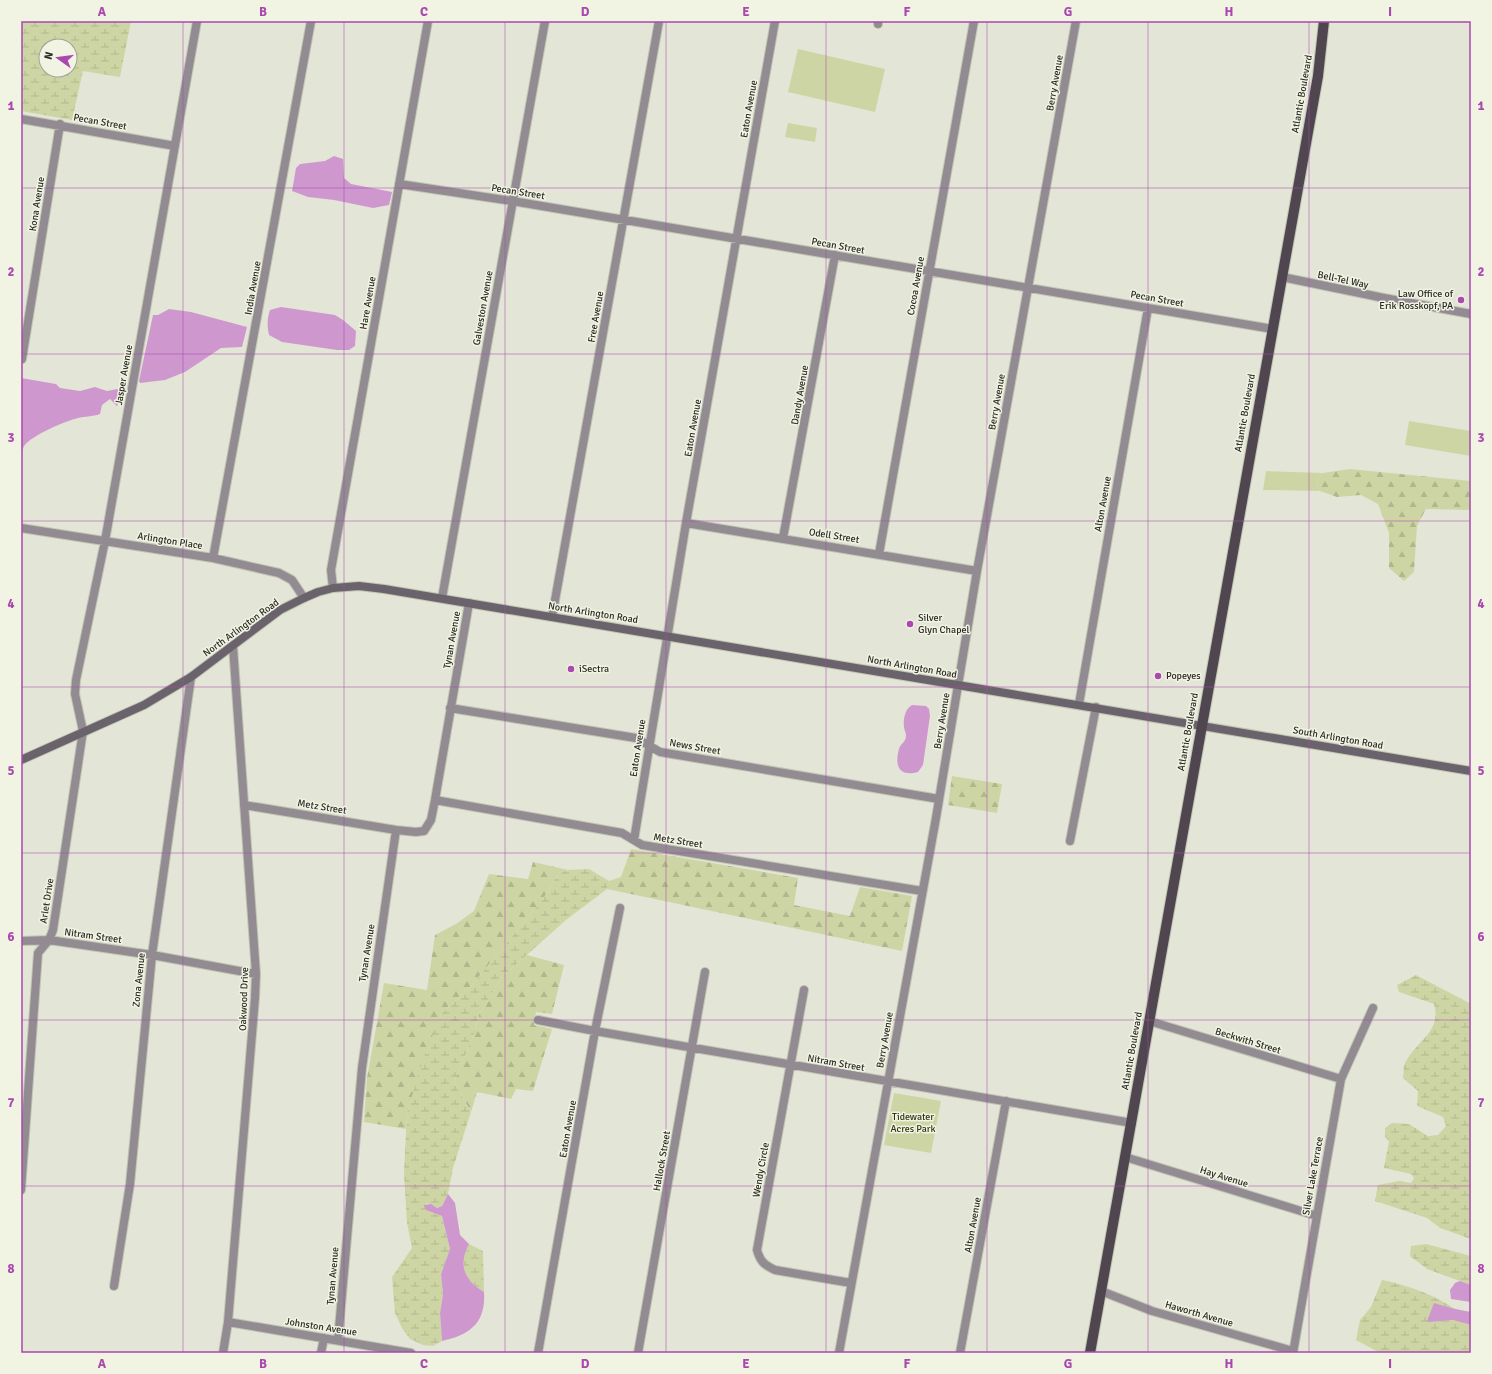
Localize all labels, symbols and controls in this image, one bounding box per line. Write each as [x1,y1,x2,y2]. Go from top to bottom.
text: A [98,4,107,20]
text: B [259,4,267,20]
text: C [420,4,428,20]
text: D [581,4,590,20]
text: E [742,4,750,20]
text: F [904,4,911,20]
text: G [1064,4,1072,20]
text: H [1225,4,1233,20]
text: I [1388,4,1392,20]
north arrow [38,38,78,78]
text: N [42,50,56,61]
street label: Berry Avenue [1044,54,1066,112]
street label: Atlantic Boulevard [1289,54,1315,134]
street label: Eaton Avenue [738,79,760,139]
text: 1 [7,98,15,114]
text: 1 [1477,98,1485,114]
street label: Pecan Street [72,111,128,133]
street label: Kona Avenue [27,176,47,232]
street label: Pecan Street [490,182,546,202]
street label: Pecan Street [810,235,866,257]
street label: Cocoa Avenue [905,256,927,316]
street label: India Avenue [242,260,264,316]
text: 2 [7,264,15,280]
text: 2 [1477,264,1485,280]
street label: Bell-Tel Way [1316,269,1370,291]
street label: Galveston Avenue [471,270,495,346]
street label: Hare Avenue [357,275,379,331]
street label: Pecan Street [1129,288,1185,310]
place label: Law Office of Erik Rosskopf, PA [1379,288,1454,312]
street label: Free Avenue [586,290,606,344]
marker: Law Office of Erik Rosskopf, PA [1456,295,1466,305]
street label: Jasper Avenue [113,344,135,406]
street label: Dandy Avenue [789,364,811,426]
street label: Berry Avenue [986,373,1008,431]
street label: Atlantic Boulevard [1232,373,1258,453]
street label: Eaton Avenue [682,398,704,458]
text: 3 [7,430,15,446]
text: 3 [1477,430,1485,446]
street label: Alton Avenue [1092,475,1114,533]
street label: Odell Street [808,526,861,546]
street label: Arlington Place [137,530,203,552]
text: 4 [7,596,15,612]
street label: North Arlington Road [201,596,281,660]
text: 4 [1477,596,1485,612]
street label: North Arlington Road [547,600,639,626]
street label: Tynan Avenue [441,610,463,670]
place label: Silver Glyn Chapel [918,612,969,636]
marker: Silver Glyn Chapel [905,619,915,629]
street label: North Arlington Road [866,653,958,681]
place label: iSectra [579,663,609,675]
marker: iSectra [566,664,576,674]
place label: Popeyes [1166,670,1201,682]
marker: Popeyes [1153,671,1163,681]
street label: Berry Avenue [932,692,952,750]
street label: Atlantic Boulevard [1175,692,1201,772]
street label: Eaton Avenue [628,718,648,778]
street label: South Arlington Road [1292,724,1384,752]
street label: News Street [669,737,722,757]
text: 5 [7,763,15,779]
text: 5 [1477,763,1485,779]
street label: Metz Street [297,797,348,817]
street label: Metz Street [653,831,704,851]
street label: Arlet Drive [37,877,57,925]
street label: Tynan Avenue [357,923,377,983]
street label: Nitram Street [64,926,123,946]
text: 6 [7,929,15,945]
text: 6 [1477,929,1485,945]
street label: Zona Avenue [130,952,148,1008]
street label: Oakwood Drive [237,967,251,1031]
street label: Berry Avenue [874,1011,896,1069]
street label: Atlantic Boulevard [1119,1011,1145,1091]
street label: Beckwith Street [1214,1025,1283,1057]
street label: Nitram Street [806,1052,866,1074]
text: 7 [7,1095,15,1111]
text: 7 [1477,1095,1485,1111]
street label: Eaton Avenue [557,1099,579,1159]
park label: Tidewater Acres Park [890,1111,936,1135]
street label: Hallock Street [651,1130,673,1192]
street label: Silver Lake Terrace [1300,1136,1326,1216]
street label: Wendy Circle [750,1142,772,1198]
street label: Hay Avenue [1198,1164,1250,1190]
street label: Alton Avenue [962,1196,984,1254]
street label: Tynan Avenue [324,1246,342,1306]
text: 8 [7,1261,15,1277]
text: 8 [1477,1261,1485,1277]
street label: Haworth Avenue [1164,1299,1234,1329]
street label: Johnston Avenue [284,1315,358,1339]
text: A [98,1356,107,1372]
text: B [259,1356,267,1372]
text: C [420,1356,428,1372]
text: D [581,1356,590,1372]
text: E [742,1356,750,1372]
text: F [904,1356,911,1372]
text: G [1064,1356,1072,1372]
text: H [1225,1356,1233,1372]
text: I [1388,1356,1392,1372]

